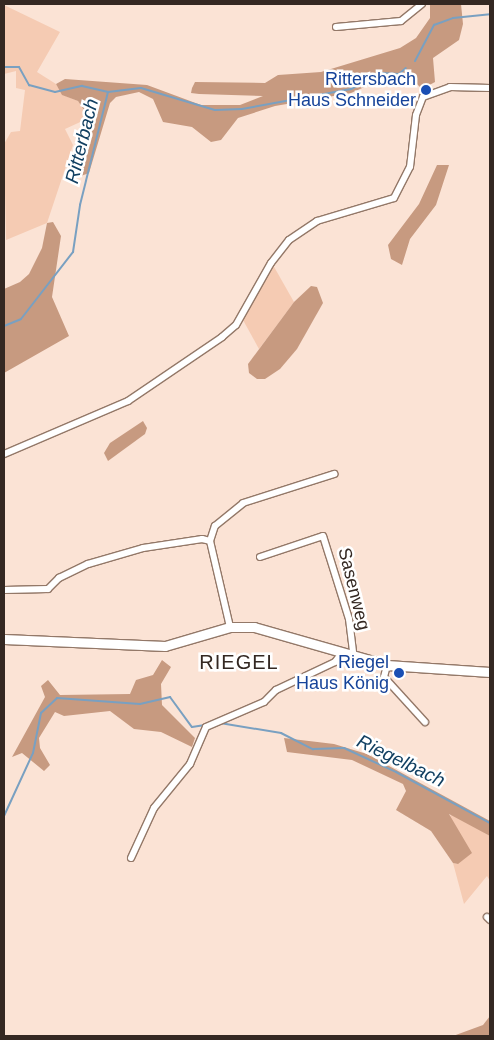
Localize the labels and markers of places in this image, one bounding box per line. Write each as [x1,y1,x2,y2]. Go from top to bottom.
place label: Rittersbach Haus Schneider [288,69,416,112]
marker: Rittersbach Haus Schneider [420,84,432,96]
place label: Riegel Haus König [296,652,389,694]
marker: Riegel Haus König [393,667,405,679]

